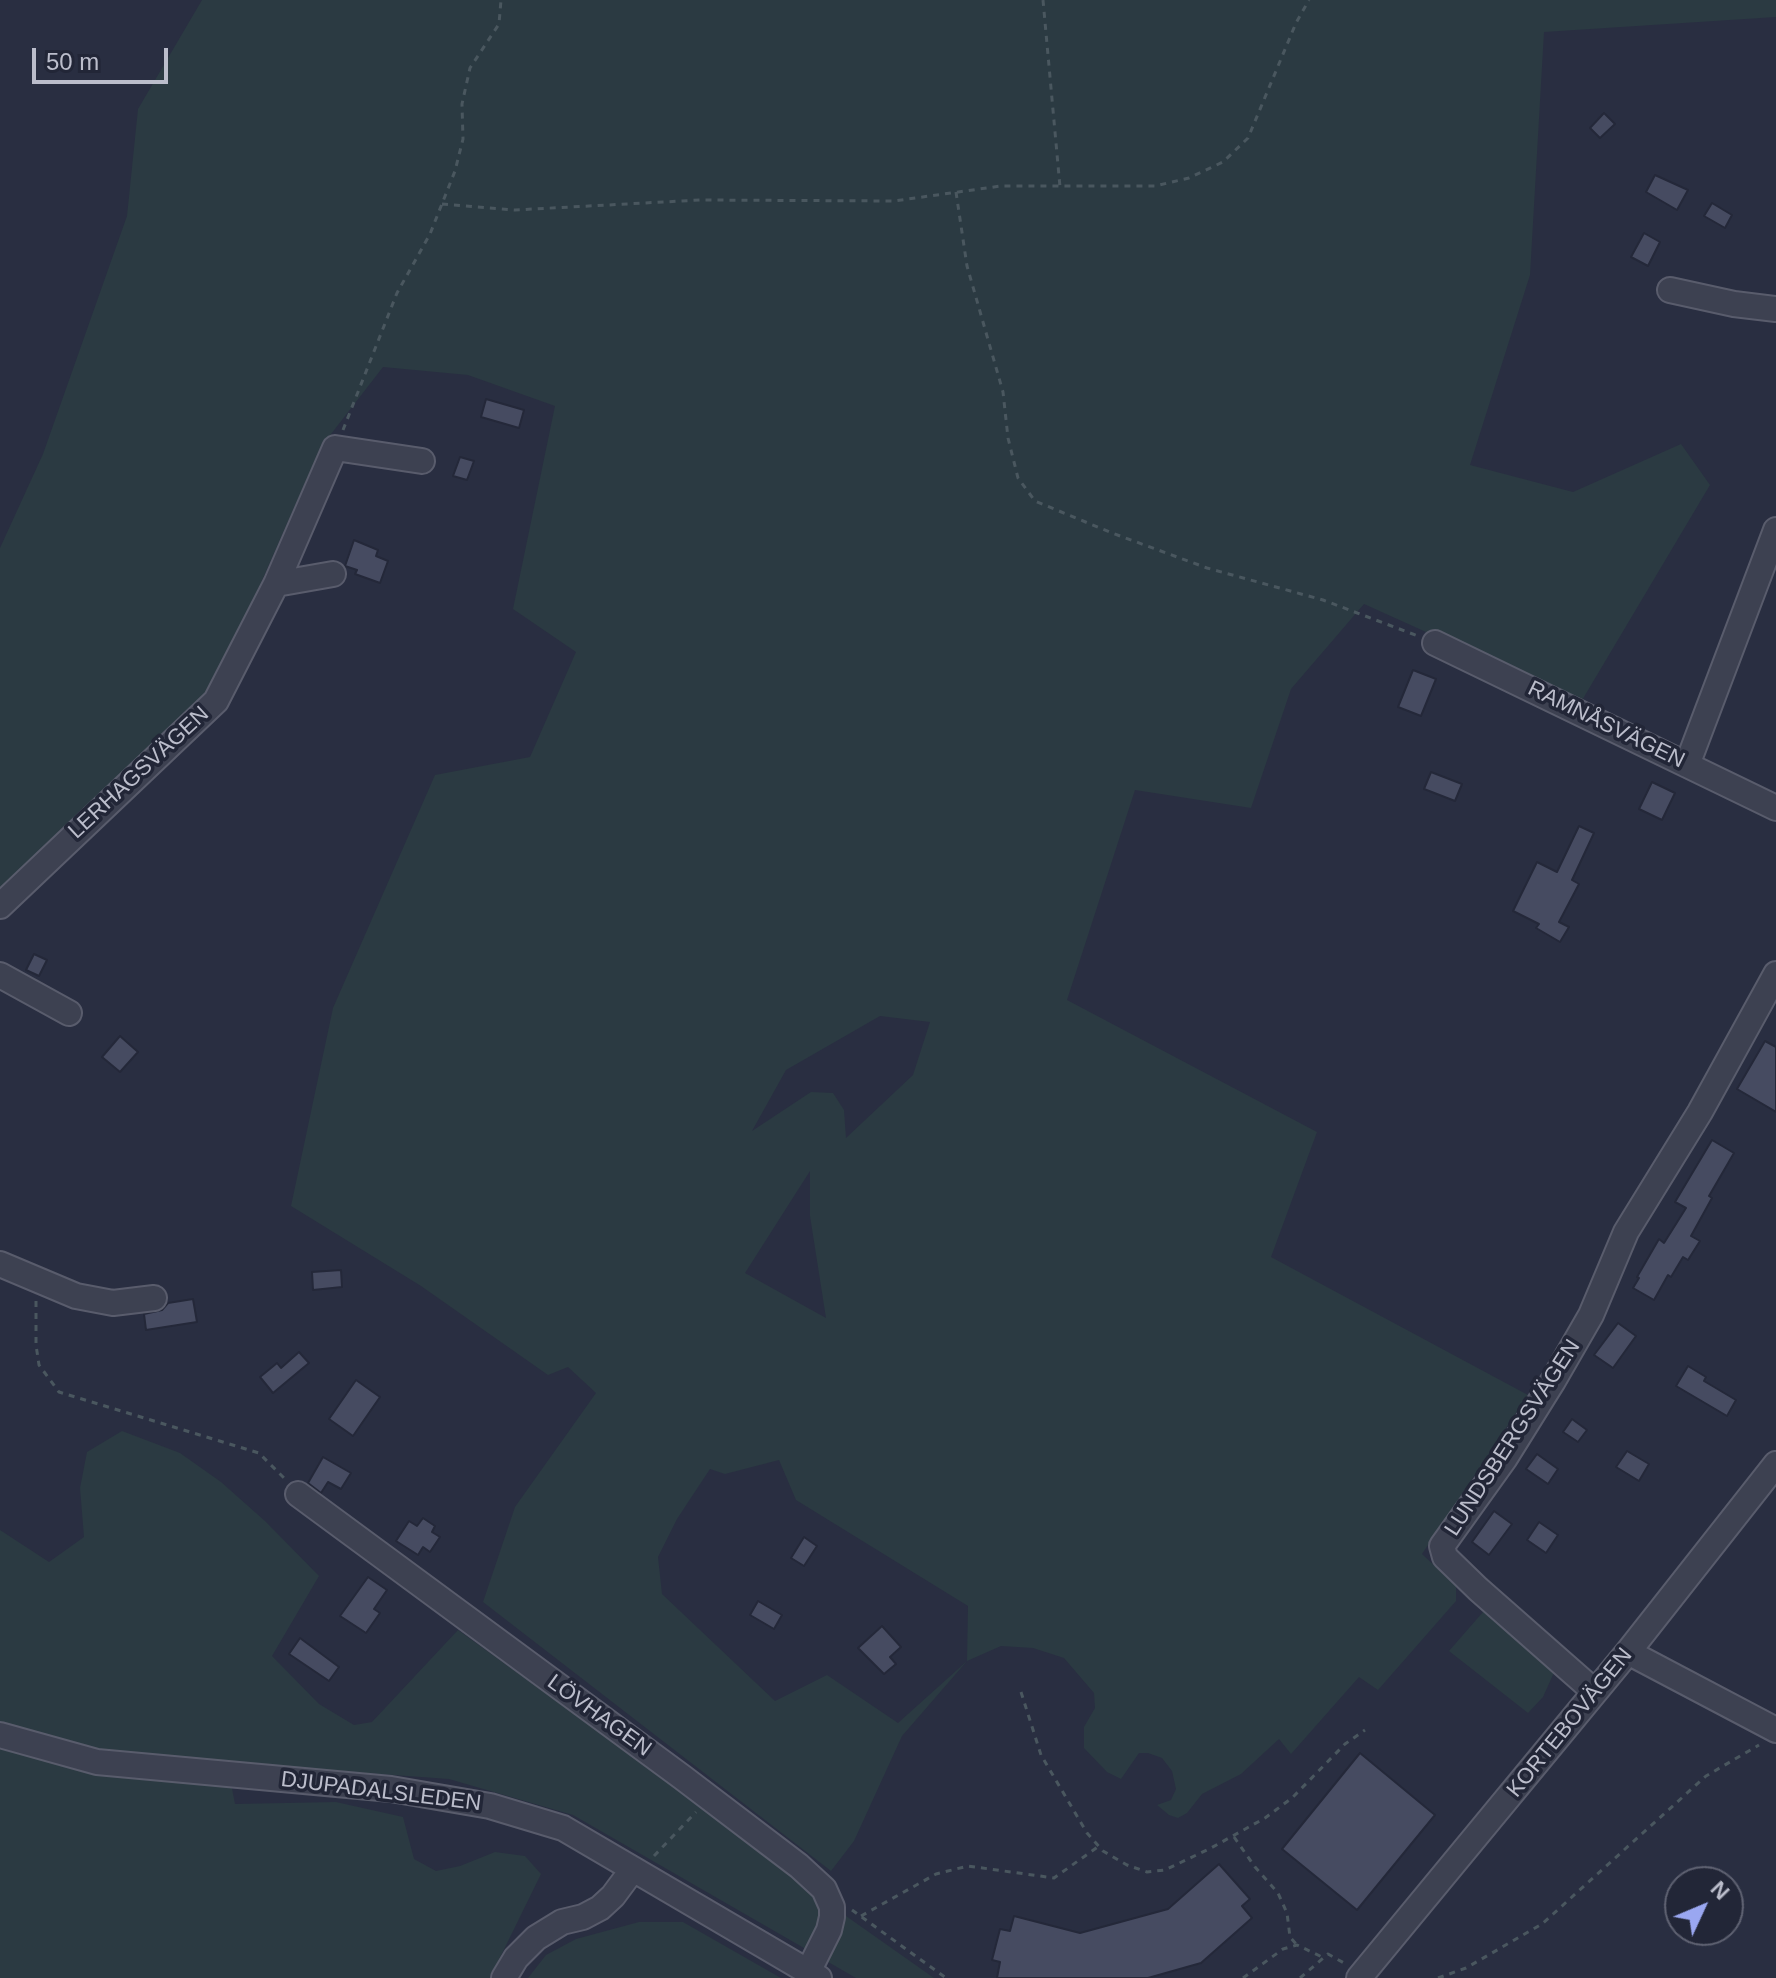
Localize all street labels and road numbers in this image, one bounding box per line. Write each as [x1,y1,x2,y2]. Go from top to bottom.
street label: RAMNÅSVÄGEN [1523,676,1689,774]
street label: LERHAGSVÄGEN [63,701,215,845]
street label: LUNDSBERGSVÄGEN [1440,1335,1586,1541]
street label: KORTEBOVÄGEN [1502,1643,1638,1803]
street label: LÖVHAGEN [542,1669,656,1763]
street label: DJUPADALSLEDEN [279,1767,483,1817]

